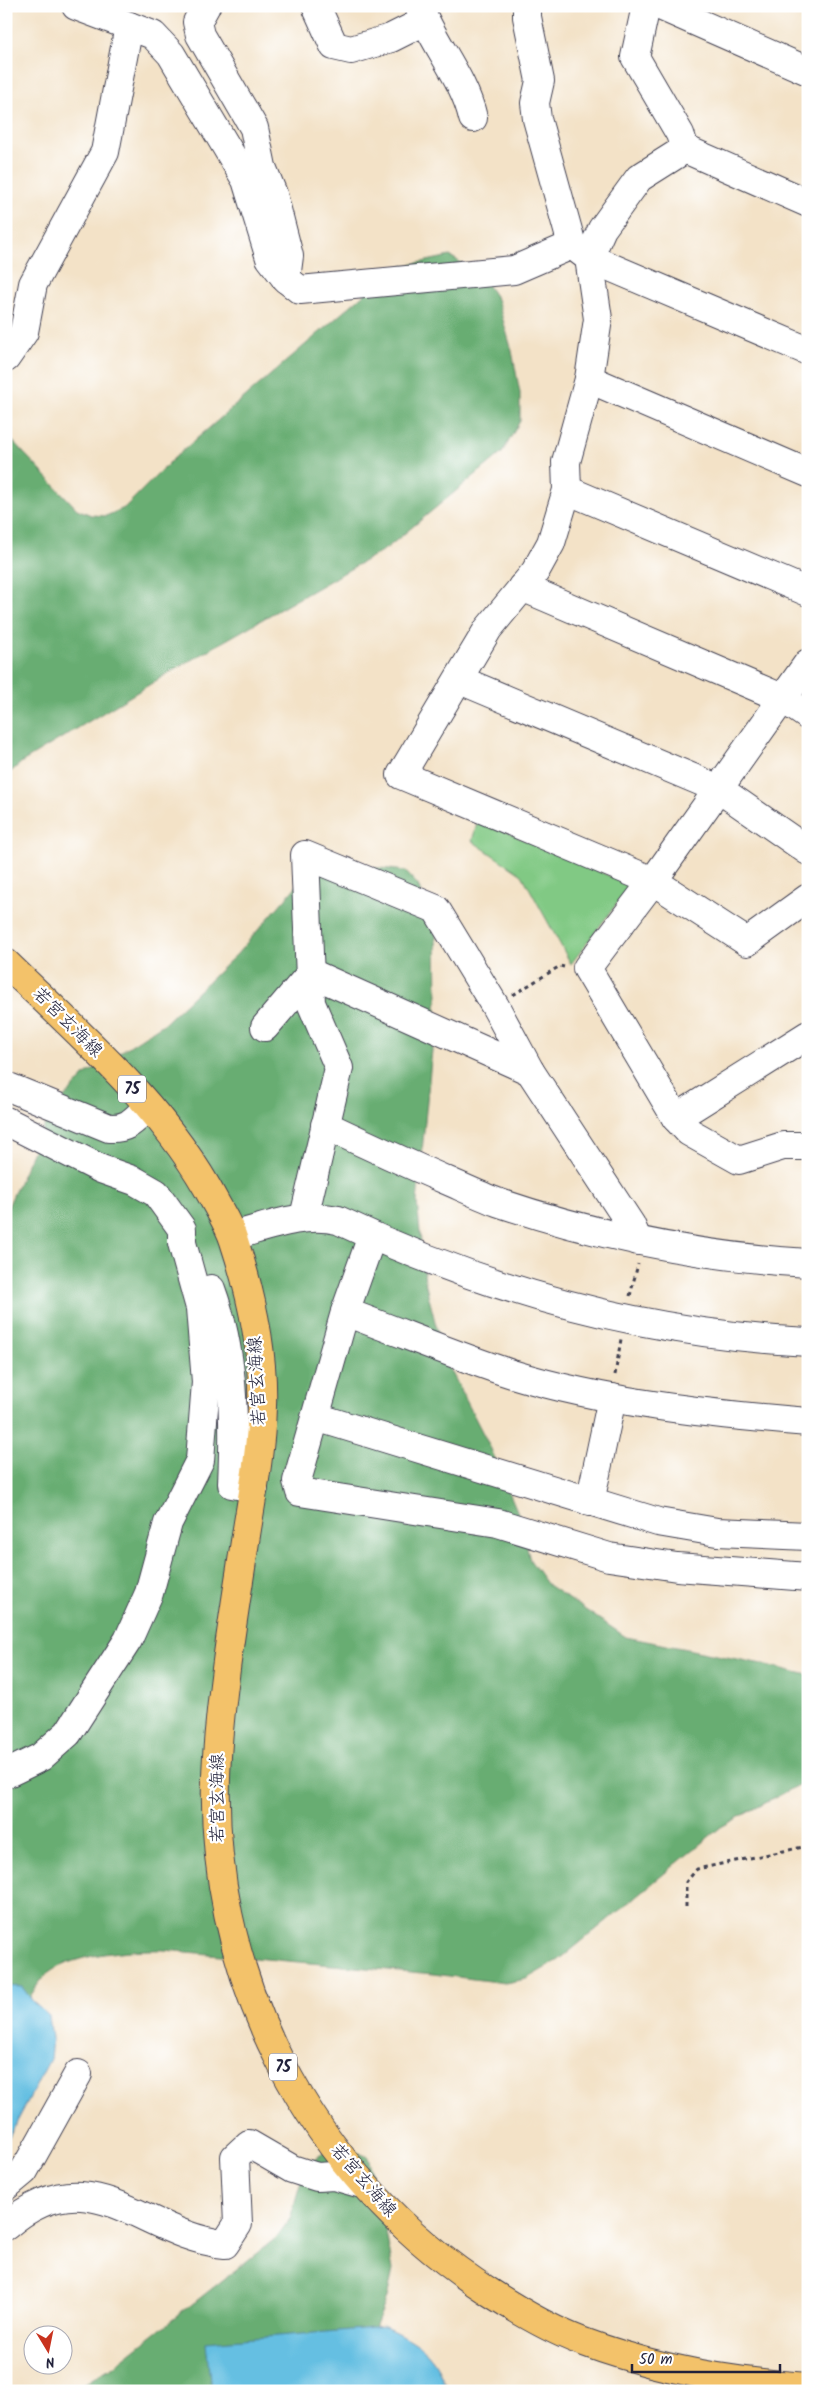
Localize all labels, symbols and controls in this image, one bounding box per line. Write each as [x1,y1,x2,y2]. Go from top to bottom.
street label: 若宮玄海線 [25,981,109,1065]
road number: 75 [118,1076,146,1102]
street label: 若宮玄海線 [241,1335,275,1427]
street label: 若宮玄海線 [204,1753,233,1843]
road number: 75 [269,2054,297,2080]
street label: 若宮玄海線 [323,2138,403,2224]
north arrow [22,2324,72,2374]
scale bar [632,2342,779,2374]
text: 50 m [639,2348,673,2372]
text: N [44,2350,56,2373]

